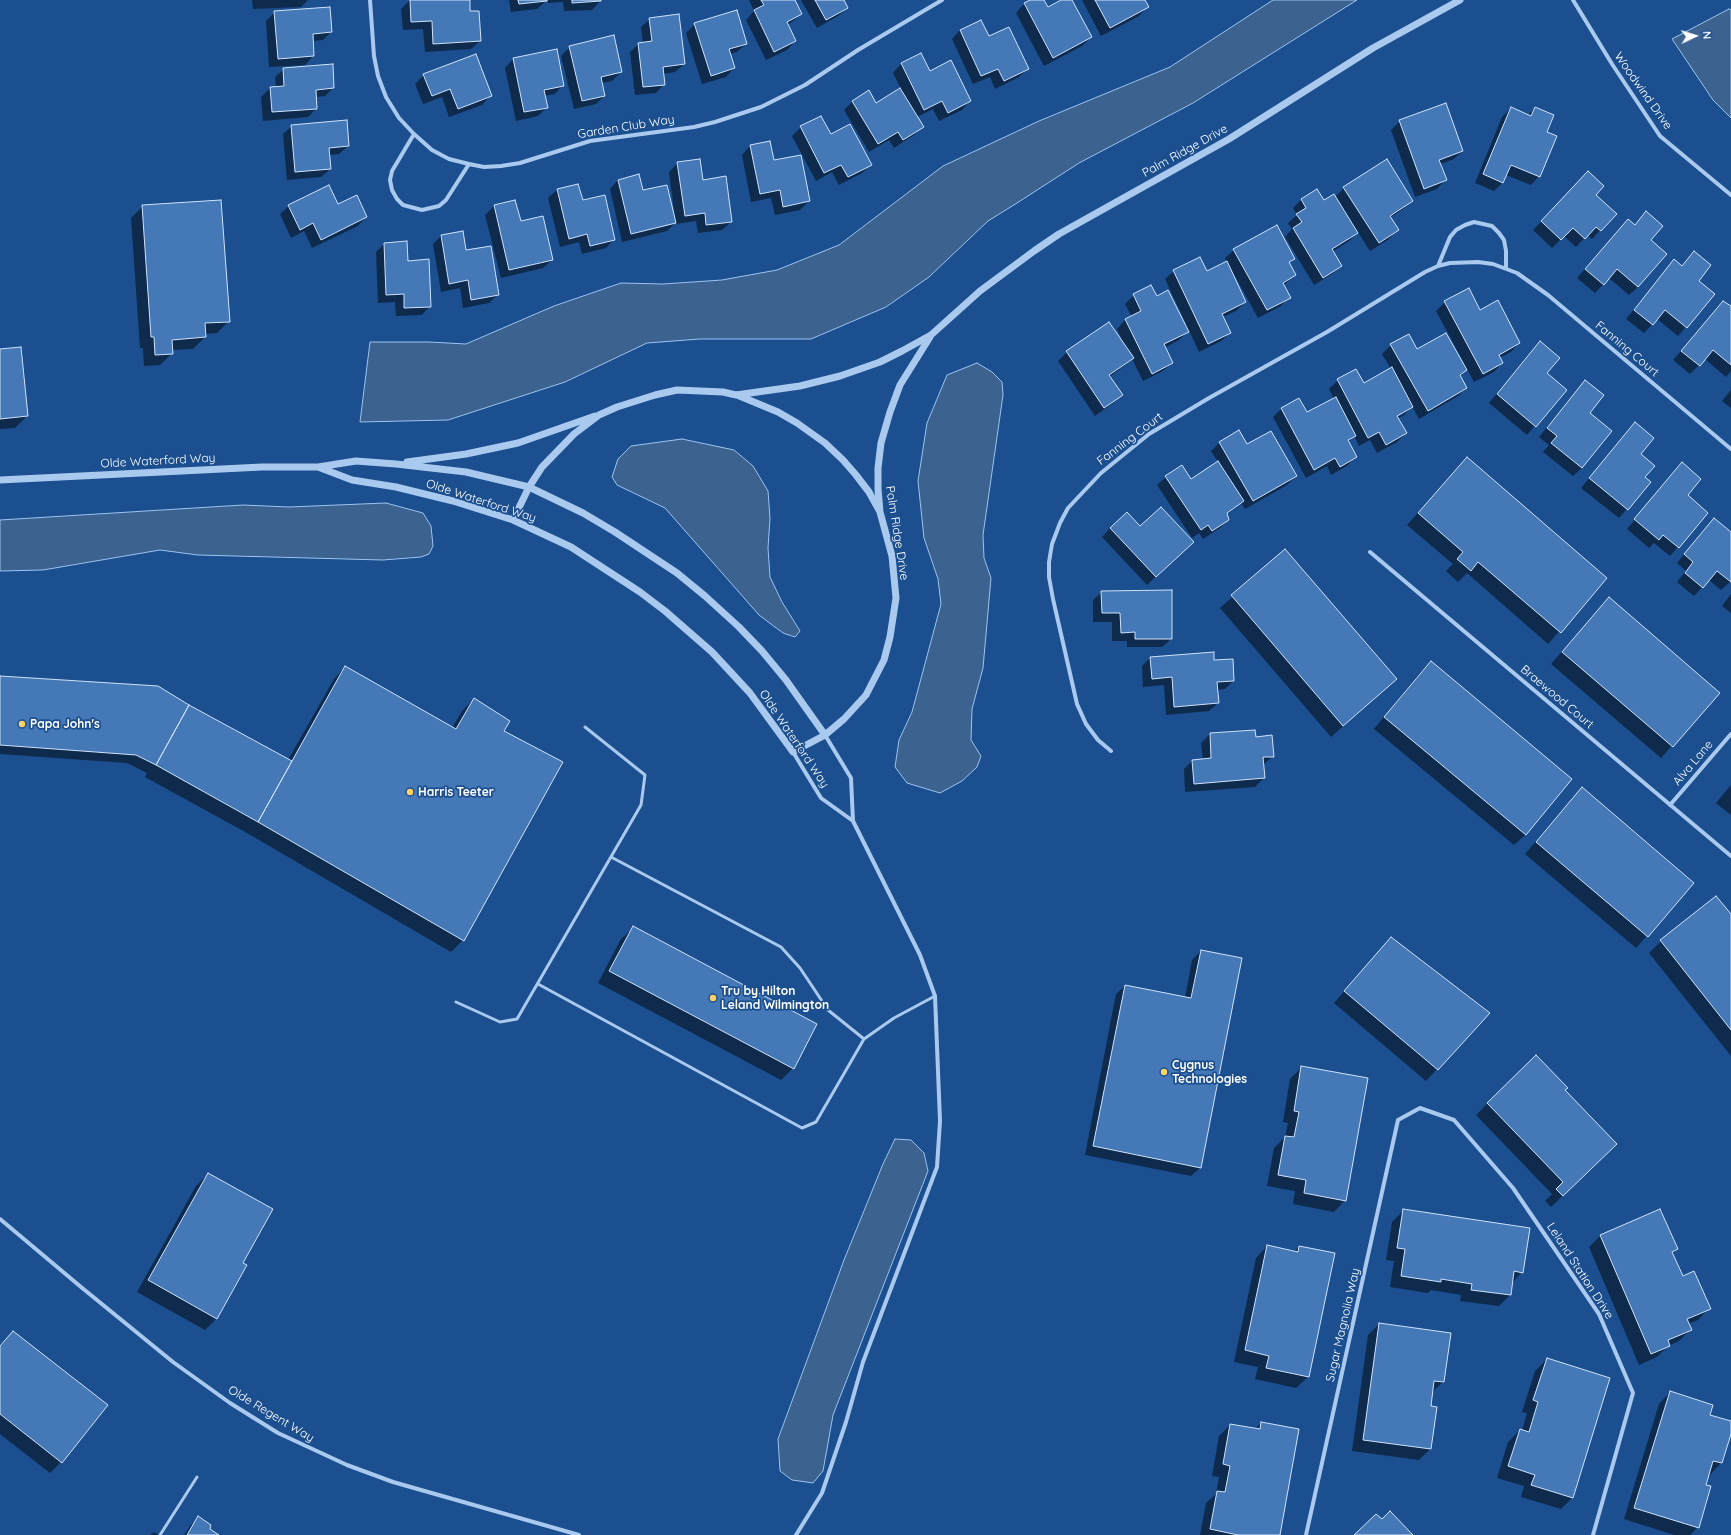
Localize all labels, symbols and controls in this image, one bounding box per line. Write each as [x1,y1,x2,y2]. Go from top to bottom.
north arrow [1675,16,1715,56]
text: N [1700,31,1714,40]
street label: Woodwind Drive [1611,50,1675,132]
street label: Garden Club Way [577,112,675,142]
street label: Palm Ridge Drive [1140,122,1230,180]
street label: Fanning Court [1592,318,1662,380]
street label: Fanning Court [1094,410,1166,468]
street label: Olde Waterford Way [100,451,216,471]
street label: Olde Waterford Way [424,476,538,526]
street label: Palm Ridge Drive [882,485,912,581]
street label: Braewood Court [1518,662,1596,732]
street label: Olde Waterford Way [756,687,832,791]
place label: Papa John's [30,717,100,731]
marker: Papa John's [17,719,27,729]
street label: Alva Lane [1670,738,1716,788]
place label: Harris Teeter [418,785,494,799]
marker: Harris Teeter [405,787,415,797]
place label: Tru by Hilton Leland Wilmington [721,984,829,1012]
marker: Tru by Hilton Leland Wilmington [708,993,718,1003]
place label: Cygnus Technologies [1172,1058,1247,1086]
marker: Cygnus Technologies [1159,1067,1169,1077]
street label: Leland Station Drive [1544,1220,1616,1322]
street label: Sugar Magnolia Way [1323,1267,1363,1383]
street label: Olde Regent Way [225,1383,317,1445]

